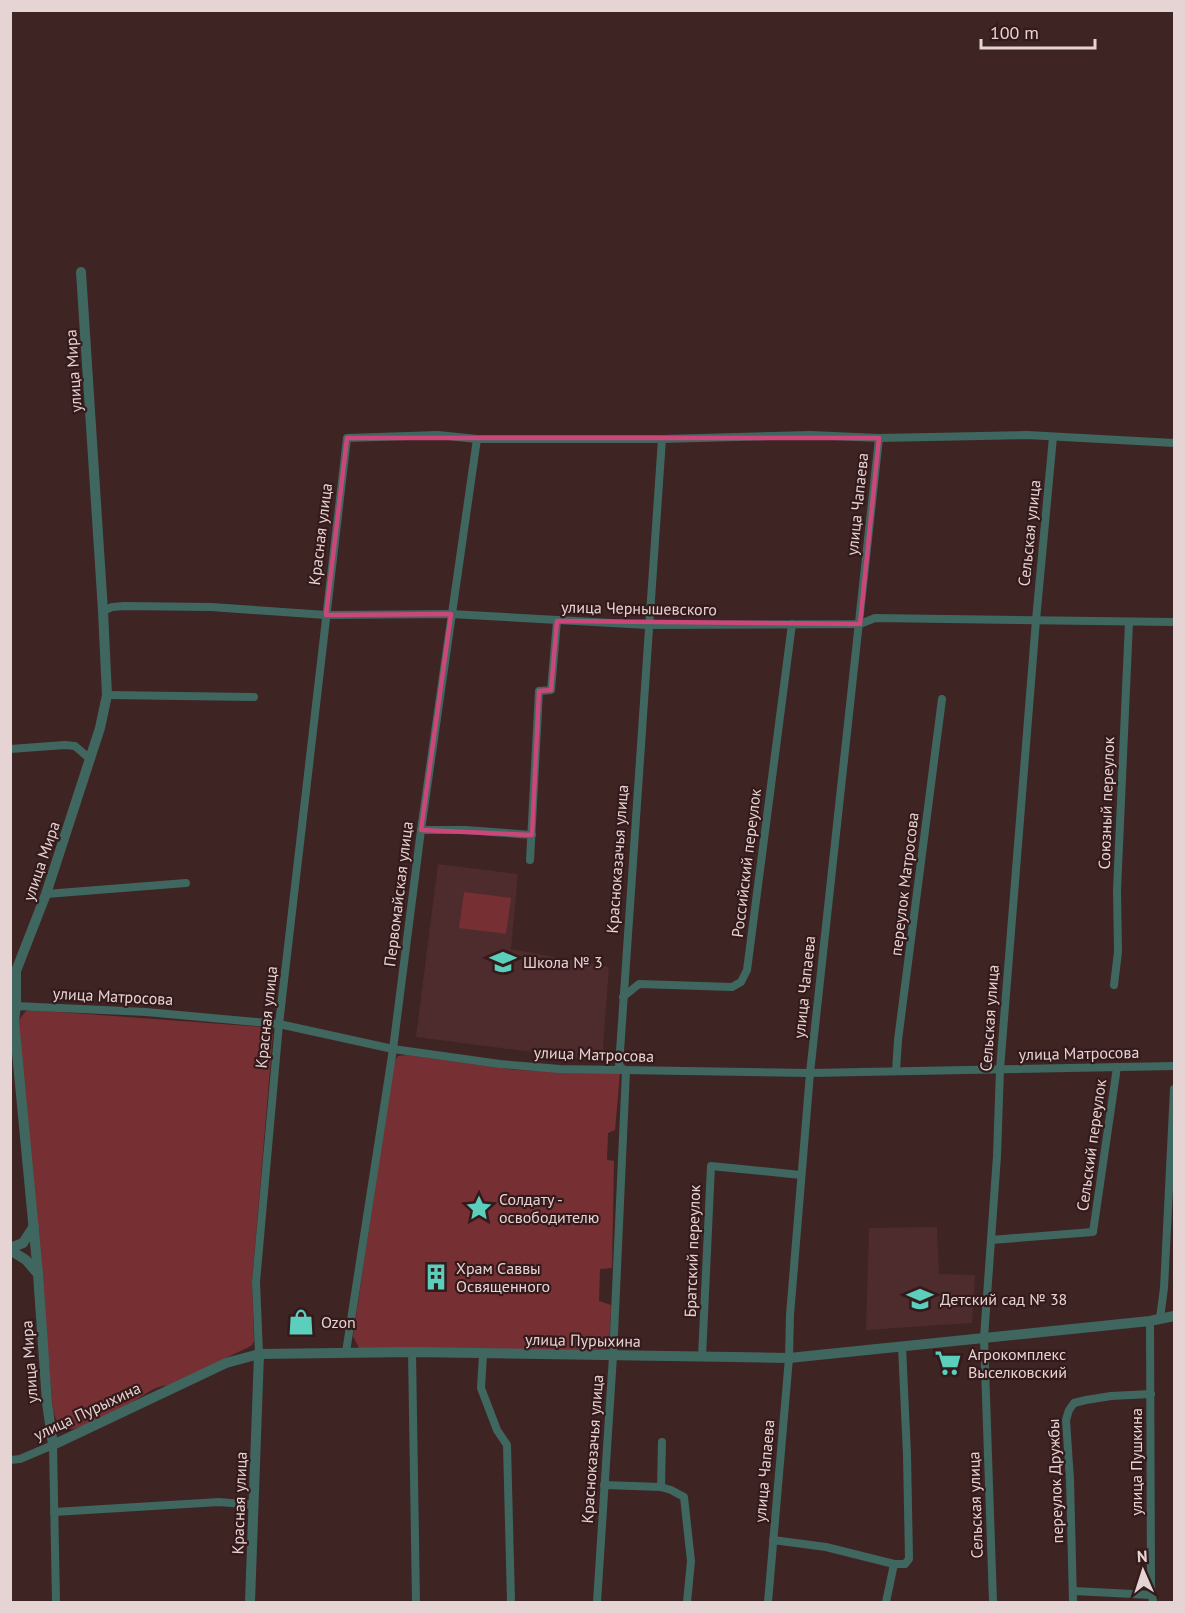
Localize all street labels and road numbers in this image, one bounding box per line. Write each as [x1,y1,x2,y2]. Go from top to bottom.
street label: улица Мира [60,329,86,413]
street label: улица Чапаева [842,452,872,556]
street label: Сельская улица [1013,479,1045,587]
street label: Красная улица [304,482,336,586]
street label: улица Чернышевского [561,597,717,619]
street label: Союзный переулок [1094,736,1118,870]
street label: Красноказачья улица [602,784,632,934]
street label: Российский переулок [727,787,765,939]
street label: переулок Матросова [885,811,923,957]
street label: улица Мира [18,819,64,903]
street label: Первомайская улица [379,820,417,968]
street label: улица Чапаева [789,935,819,1039]
street label: Сельская улица [975,964,1003,1072]
street label: Красная улица [251,965,281,1069]
street label: улица Матросова [52,983,174,1009]
street label: улица Матросова [533,1042,655,1066]
street label: улица Матросова [1019,1042,1139,1064]
street label: Сельский переулок [1072,1077,1110,1212]
street label: Братский переулок [680,1184,704,1318]
street label: улица Мира [16,1320,42,1404]
street label: улица Пурыхина [525,1329,641,1351]
street label: Красноказачья улица [577,1374,607,1524]
street label: улица Пурыхина [30,1377,144,1445]
street label: улица Пушкина [1126,1408,1146,1516]
street label: переулок Дружбы [1043,1418,1067,1544]
street label: улица Чапаева [750,1419,778,1523]
street label: Красная улица [227,1451,251,1555]
street label: Сельская улица [963,1451,987,1559]

